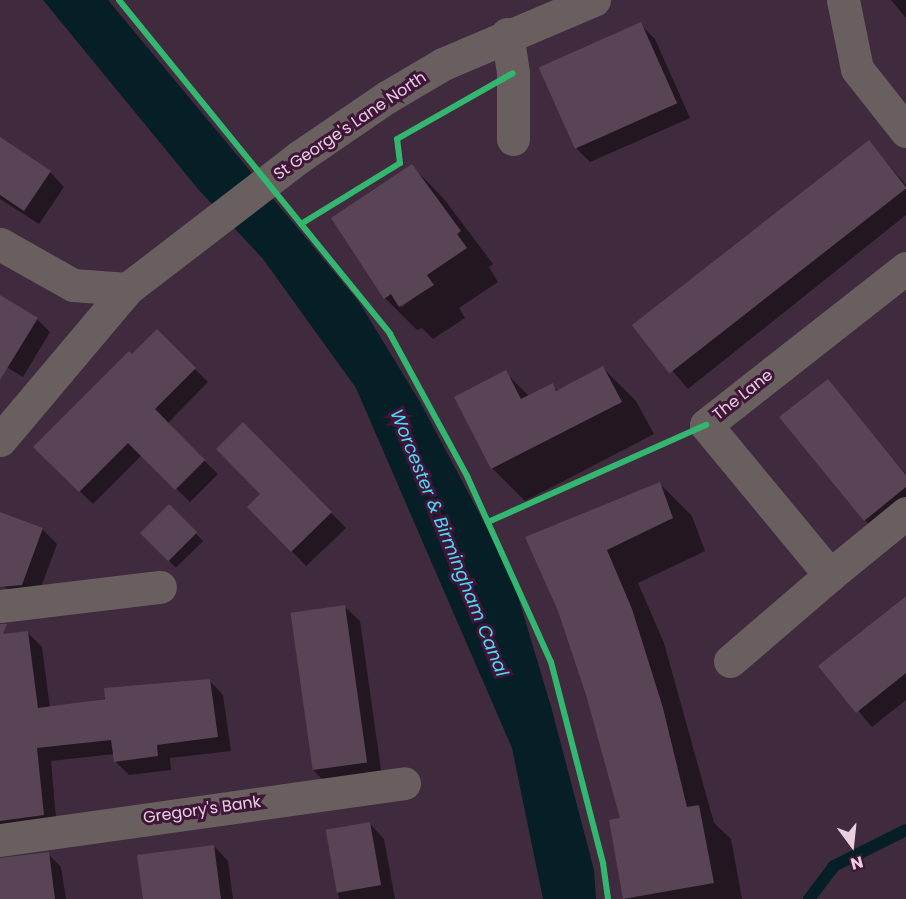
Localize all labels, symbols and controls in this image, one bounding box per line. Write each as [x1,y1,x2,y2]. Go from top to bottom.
street label: St George's Lane North [270,68,430,184]
street label: The Lane [709,366,777,424]
water label: Worcester & Birmingham Canal [385,406,513,680]
street label: Gregory's Bank [142,792,262,828]
north arrow [822,815,882,875]
text: N [848,850,866,876]

